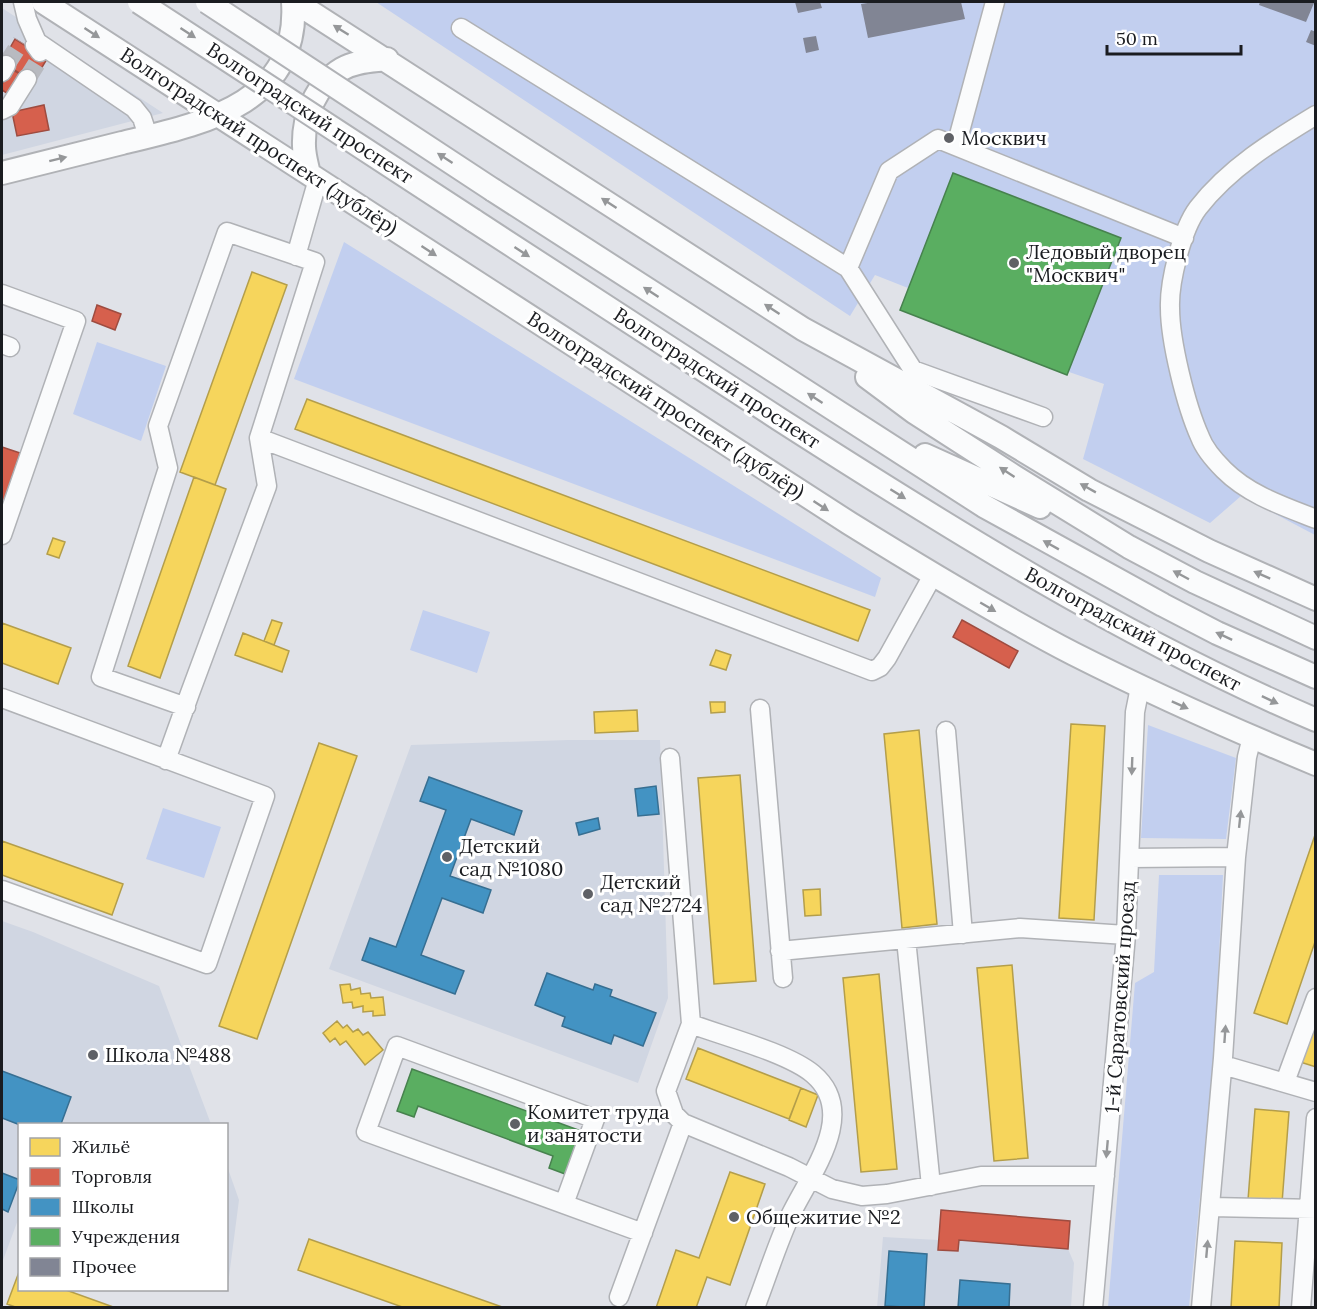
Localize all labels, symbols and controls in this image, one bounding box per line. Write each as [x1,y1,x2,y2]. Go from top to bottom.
scale bar [1107,18,1240,56]
one-way arrow [333,25,349,36]
text: 50 m [1116,27,1158,50]
one-way arrow [83,28,100,39]
one-way arrow [180,28,196,39]
street label: Волгоградский проспект [202,36,418,189]
street label: Волгоградский проспект (дублёр) [115,41,403,241]
place label: Москвич [961,125,1047,150]
marker: Москвич [942,131,956,145]
one-way arrow [437,152,453,164]
one-way arrow [49,153,67,163]
one-way arrow [600,197,617,208]
place label: Ледовый дворец "Москвич" [1026,239,1186,287]
one-way arrow [421,245,437,256]
one-way arrow [514,246,530,257]
marker: Ледовый дворец "Москвич" [1007,256,1021,270]
one-way arrow [643,286,659,298]
street label: Волгоградский проспект [609,301,825,454]
one-way arrow [764,303,781,314]
street label: Волгоградский проспект (дублёр) [522,305,810,505]
one-way arrow [806,392,823,403]
one-way arrow [999,467,1016,478]
one-way arrow [1079,484,1096,494]
one-way arrow [889,489,906,500]
one-way arrow [813,500,830,511]
one-way arrow [1043,540,1060,550]
street label: Волгоградский проспект [1021,561,1246,696]
one-way arrow [1172,570,1189,580]
one-way arrow [1253,570,1271,580]
one-way arrow [980,602,997,612]
one-way arrow [1214,631,1232,641]
one-way arrow [1262,696,1279,705]
one-way arrow [1172,700,1190,710]
one-way arrow [1128,757,1137,776]
one-way arrow [1235,809,1245,828]
place label: Детский сад №1080 [459,833,564,881]
marker: Детский сад №1080 [440,850,454,864]
place label: Детский сад №2724 [600,869,702,917]
street label: 1-й Саратовский проезд [1099,880,1140,1114]
marker: Детский сад №2724 [581,887,595,901]
one-way arrow [1220,1025,1230,1044]
place label: Школа №488 [105,1042,231,1067]
marker: Школа №488 [86,1048,100,1062]
place label: Комитет труда и занятости [527,1099,670,1147]
marker: Комитет труда и занятости [508,1117,522,1131]
legend [18,1123,228,1291]
text: Жильё [72,1135,130,1158]
one-way arrow [1102,1140,1112,1159]
text: Торговля [72,1165,152,1188]
text: Школы [72,1195,134,1218]
place label: Общежитие №2 [746,1204,901,1229]
marker: Общежитие №2 [727,1210,741,1224]
text: Учреждения [71,1225,180,1248]
one-way arrow [1202,1240,1212,1259]
text: Прочее [72,1255,137,1278]

